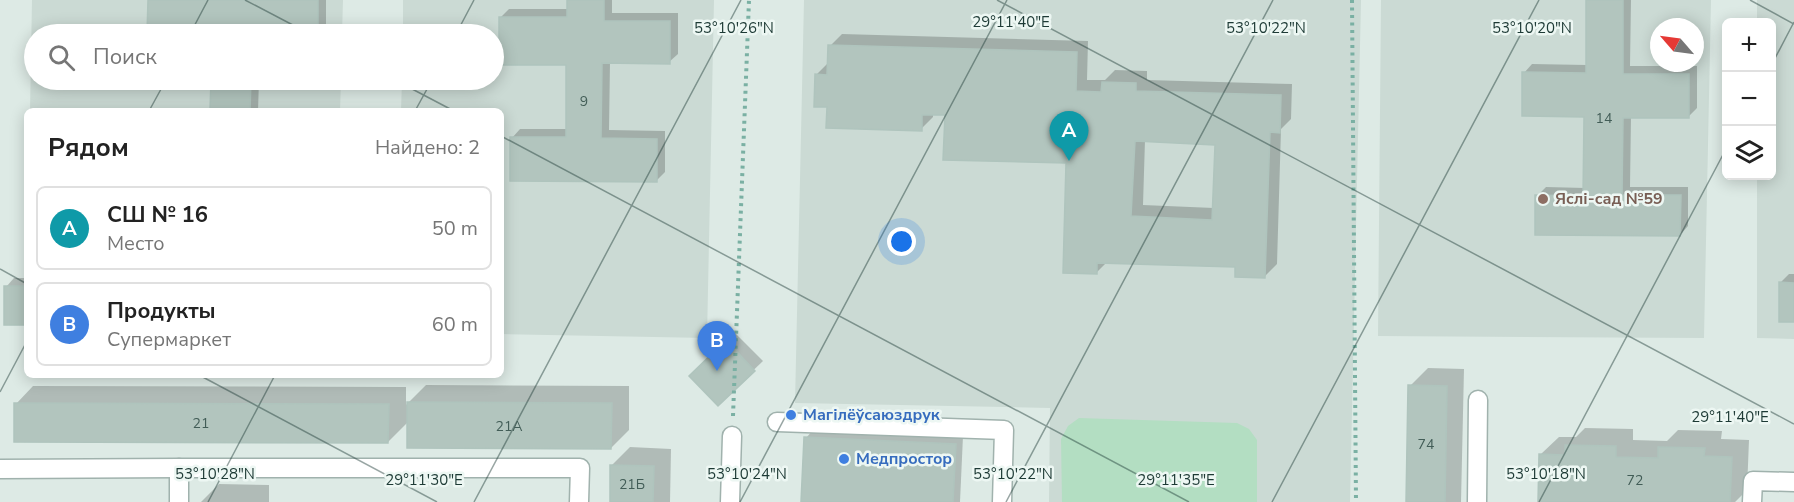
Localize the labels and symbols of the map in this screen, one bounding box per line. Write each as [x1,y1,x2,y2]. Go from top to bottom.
text: 29°11'40"E [972,12,1050,32]
text: 53°10'26"N [694,18,774,38]
text: 53°10'22"N [1226,18,1306,38]
text: 53°10'20"N [1492,18,1572,38]
north arrow [1650,18,1704,72]
house number: 9 [580,92,588,111]
house number: 14 [1596,109,1612,128]
pin: A [1050,112,1088,161]
place label: Яслі-сад №59 [1555,188,1663,210]
marker: Яслі-сад №59 [1536,192,1550,206]
your location [887,227,916,256]
pin: B [698,322,736,371]
place label: Магілёўсаюздрук [803,404,941,426]
text: 29°11'40"E [1691,407,1769,427]
marker: Магілёўсаюздрук [784,408,798,422]
house number: 21 [193,414,209,433]
house number: 21А [495,417,523,436]
house number: 74 [1418,435,1434,454]
place label: Медпростор [856,448,952,470]
marker: Медпростор [837,452,851,466]
text: 53°10'28"N [175,464,255,484]
text: 53°10'24"N [707,464,787,484]
text: 53°10'22"N [973,464,1053,484]
text: 53°10'18"N [1506,464,1586,484]
text: 29°11'30"E [385,470,463,490]
text: 29°11'35"E [1137,470,1215,490]
house number: 72 [1627,471,1643,490]
house number: 21Б [619,475,645,494]

